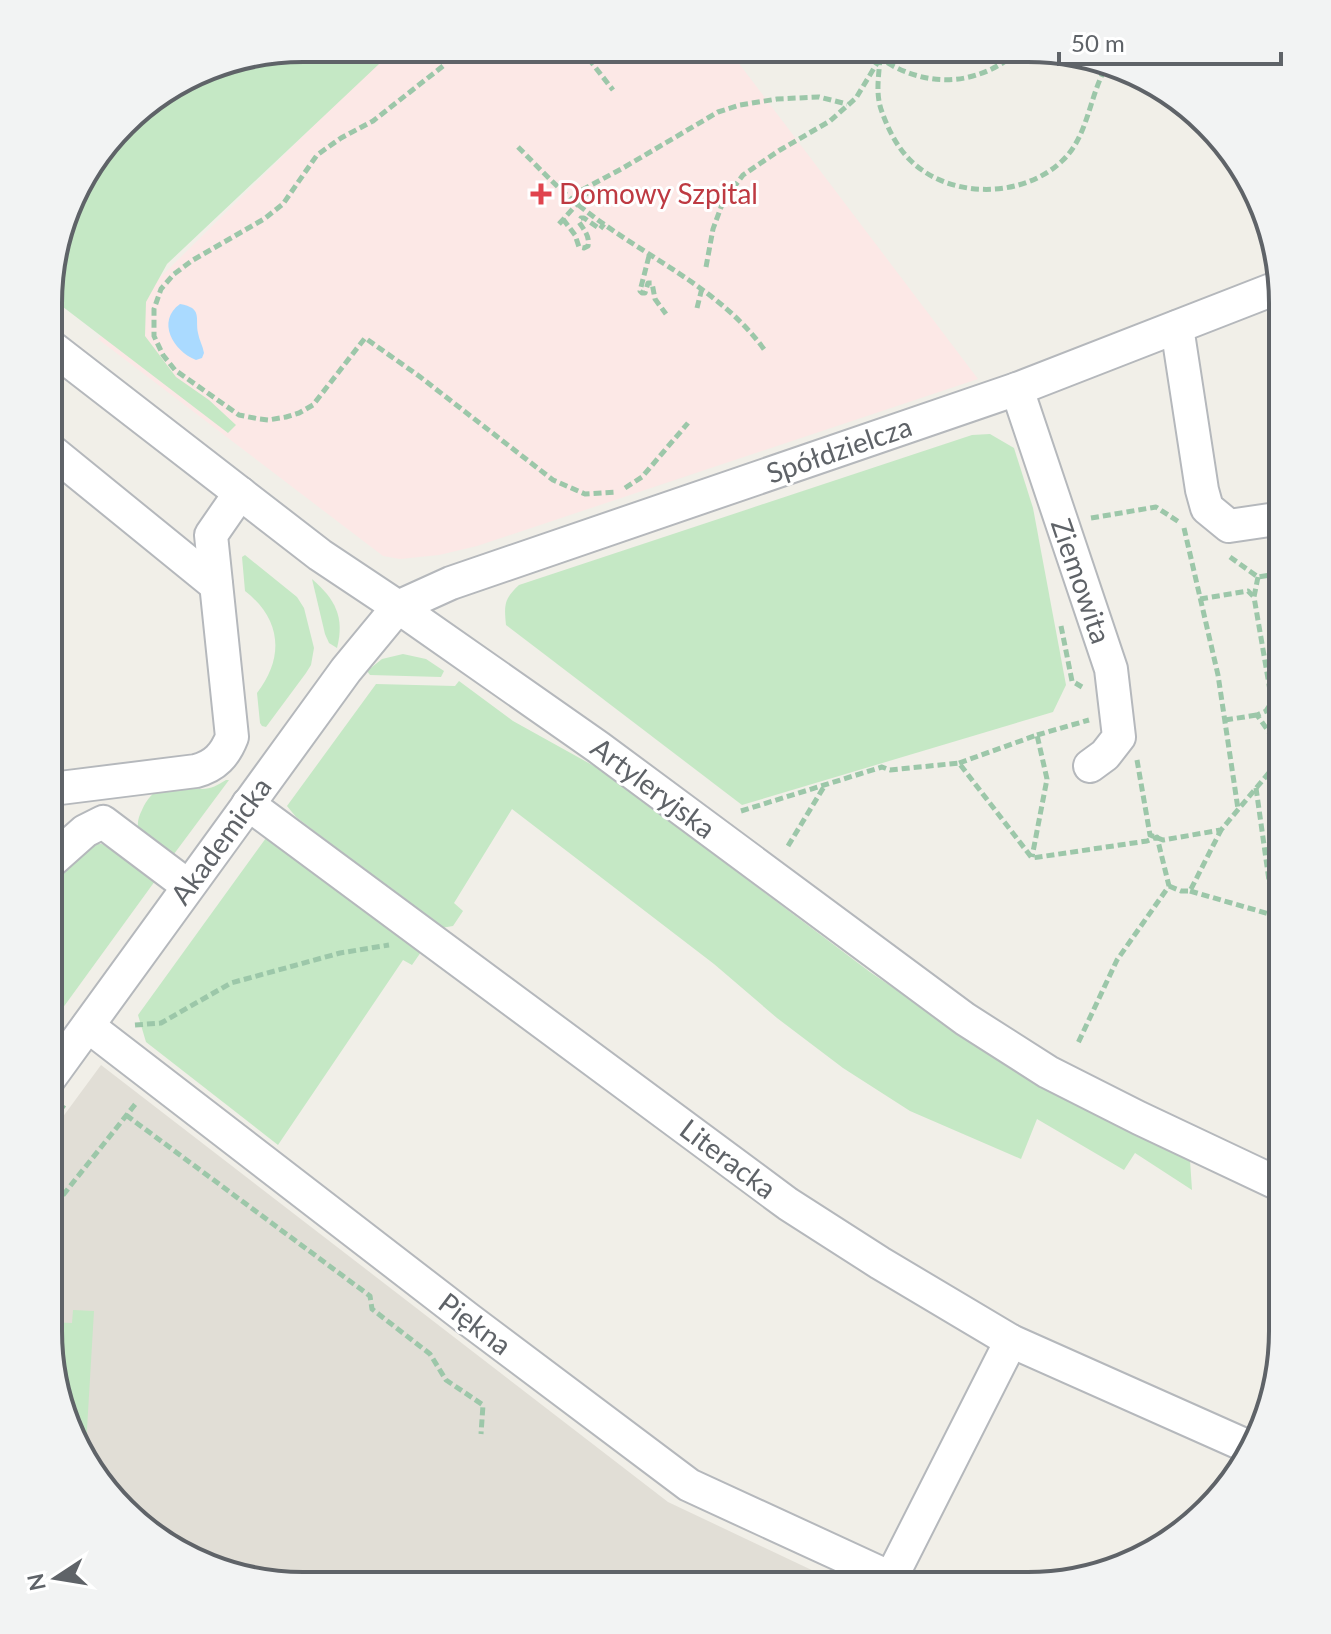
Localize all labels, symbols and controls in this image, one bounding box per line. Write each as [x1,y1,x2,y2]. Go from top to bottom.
scale bar [1059,16,1281,66]
text: 50 m [1071,28,1125,57]
place label: Domowy Szpital [559,176,758,210]
marker: Domowy Szpital [530,183,552,205]
street label: Spółdzielcza [762,408,916,490]
street label: Ziemowita [1045,514,1119,648]
street label: Artyleryjska [585,730,722,845]
street label: Akademicka [163,770,278,911]
street label: Literacka [674,1111,783,1205]
street label: Piękna [433,1285,519,1361]
north arrow [16,1538,96,1618]
text: N [21,1571,51,1593]

